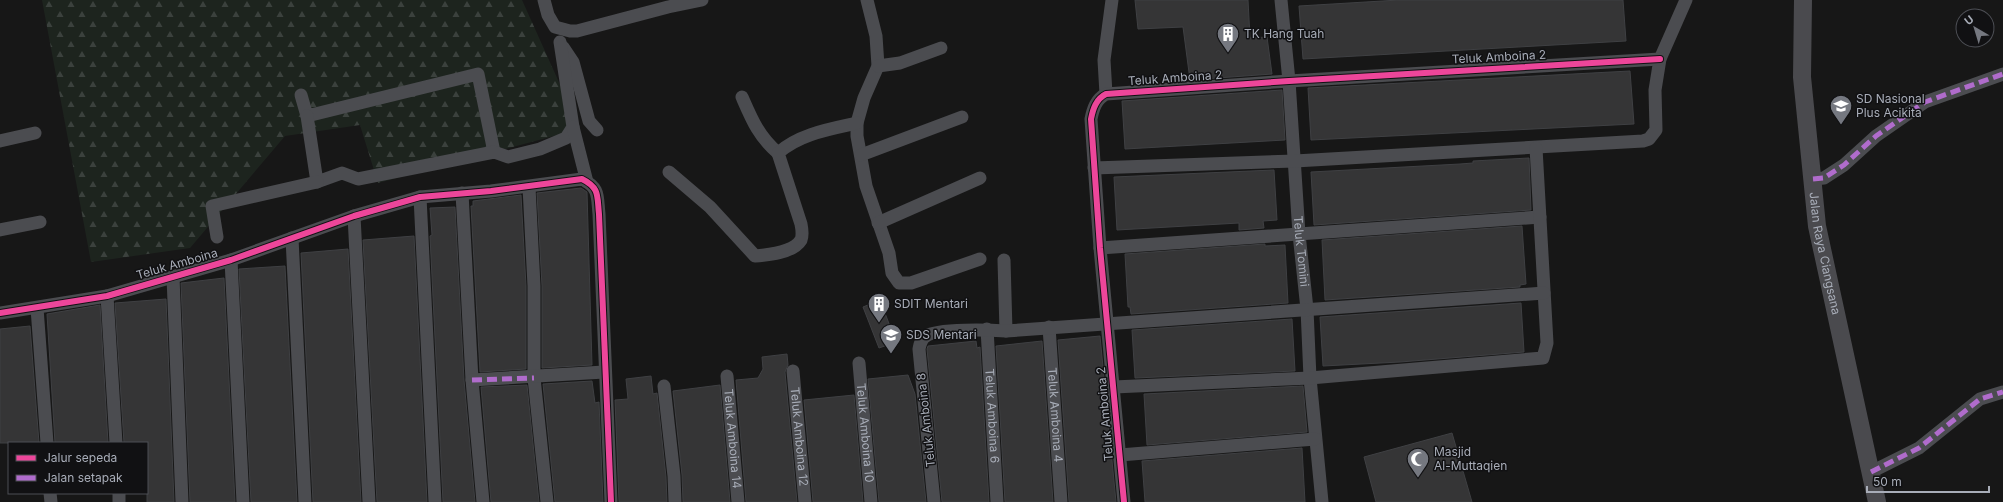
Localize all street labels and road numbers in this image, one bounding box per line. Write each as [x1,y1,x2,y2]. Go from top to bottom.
street label: Teluk Amboina 2 [1451,47,1547,66]
street label: Teluk Amboina 2 [1127,67,1223,88]
street label: Jalan Raya Ciangsana [1807,191,1844,316]
street label: Teluk Tomini [1291,215,1313,287]
street label: Teluk Amboina [134,245,219,282]
street label: Teluk Amboina 2 [1093,366,1116,462]
street label: Teluk Amboina 4 [1045,367,1066,463]
street label: Teluk Amboina 6 [982,368,1003,464]
street label: Teluk Amboina 8 [913,372,938,468]
street label: Teluk Amboina 10 [854,382,877,483]
street label: Teluk Amboina 12 [788,386,812,487]
street label: Teluk Amboina 14 [721,388,745,489]

